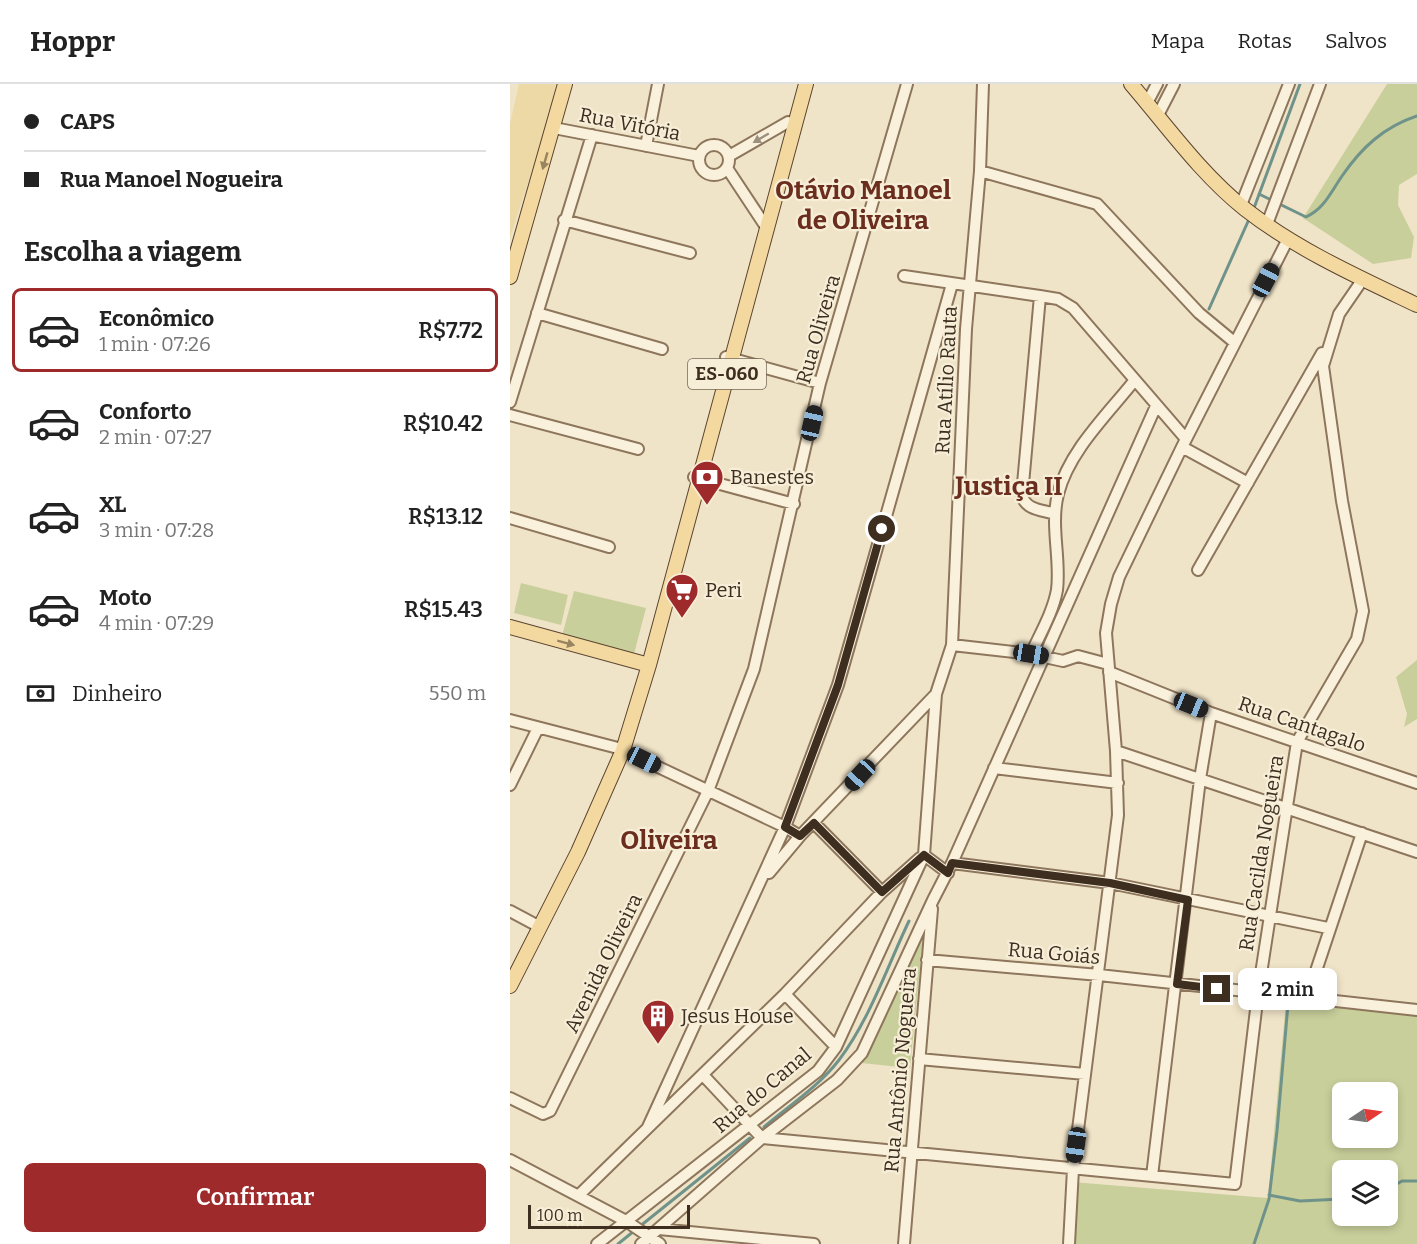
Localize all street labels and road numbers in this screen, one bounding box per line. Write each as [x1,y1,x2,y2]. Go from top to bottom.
street label: Rua Vitória [577,102,683,146]
street label: Rua Oliveira [791,272,845,386]
street label: Rua Atílio Rauta [930,305,962,455]
road number: ES-060 [688,359,766,389]
street label: Rua Cantagalo [1235,691,1369,757]
street label: Rua Cacilda Nogueira [1234,753,1288,953]
street label: Avenida Oliveira [559,889,647,1036]
street label: Rua Goiás [1007,937,1101,969]
street label: Rua Antônio Nogueira [879,966,921,1174]
street label: Rua do Canal [708,1042,816,1138]

